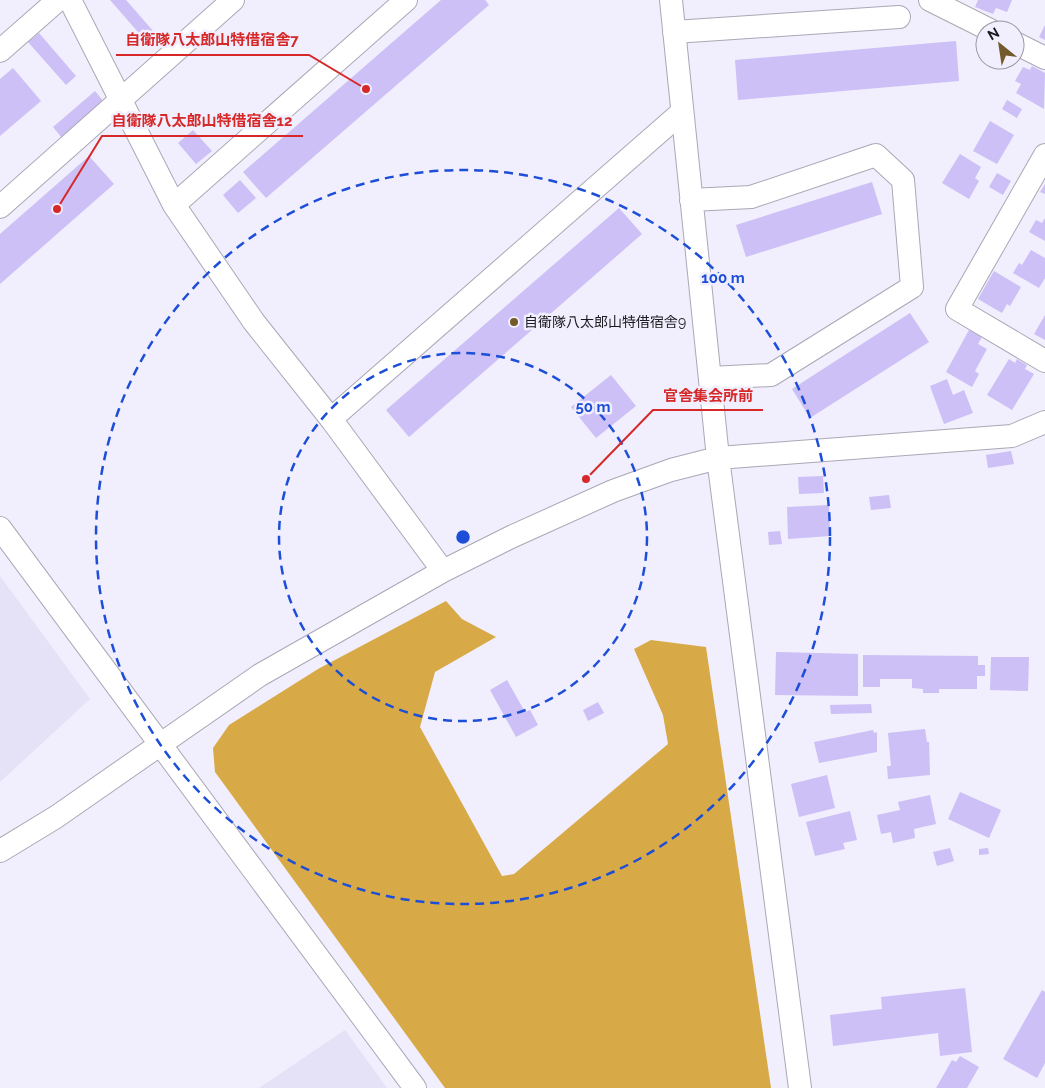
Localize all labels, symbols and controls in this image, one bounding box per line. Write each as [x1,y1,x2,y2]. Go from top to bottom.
north arrow [975,20,1025,70]
text: N [985,24,1002,43]
callout: 自衛隊八太郎山特借宿舎7 [116,25,309,55]
text: 自衛隊八太郎山特借宿舎7 [125,31,299,49]
callout: 自衛隊八太郎山特借宿舎12 [102,106,303,136]
text: 自衛隊八太郎山特借宿舎12 [112,112,292,130]
text: 100 m [701,269,745,287]
place label: 自衛隊八太郎山特借宿舎9 [524,314,686,330]
marker: 自衛隊八太郎山特借宿舎9 [508,316,520,328]
callout: 官舎集会所前 [653,380,763,410]
text: 官舎集会所前 [663,387,753,405]
text: 50 m [575,398,611,416]
centre of rings [454,528,472,546]

